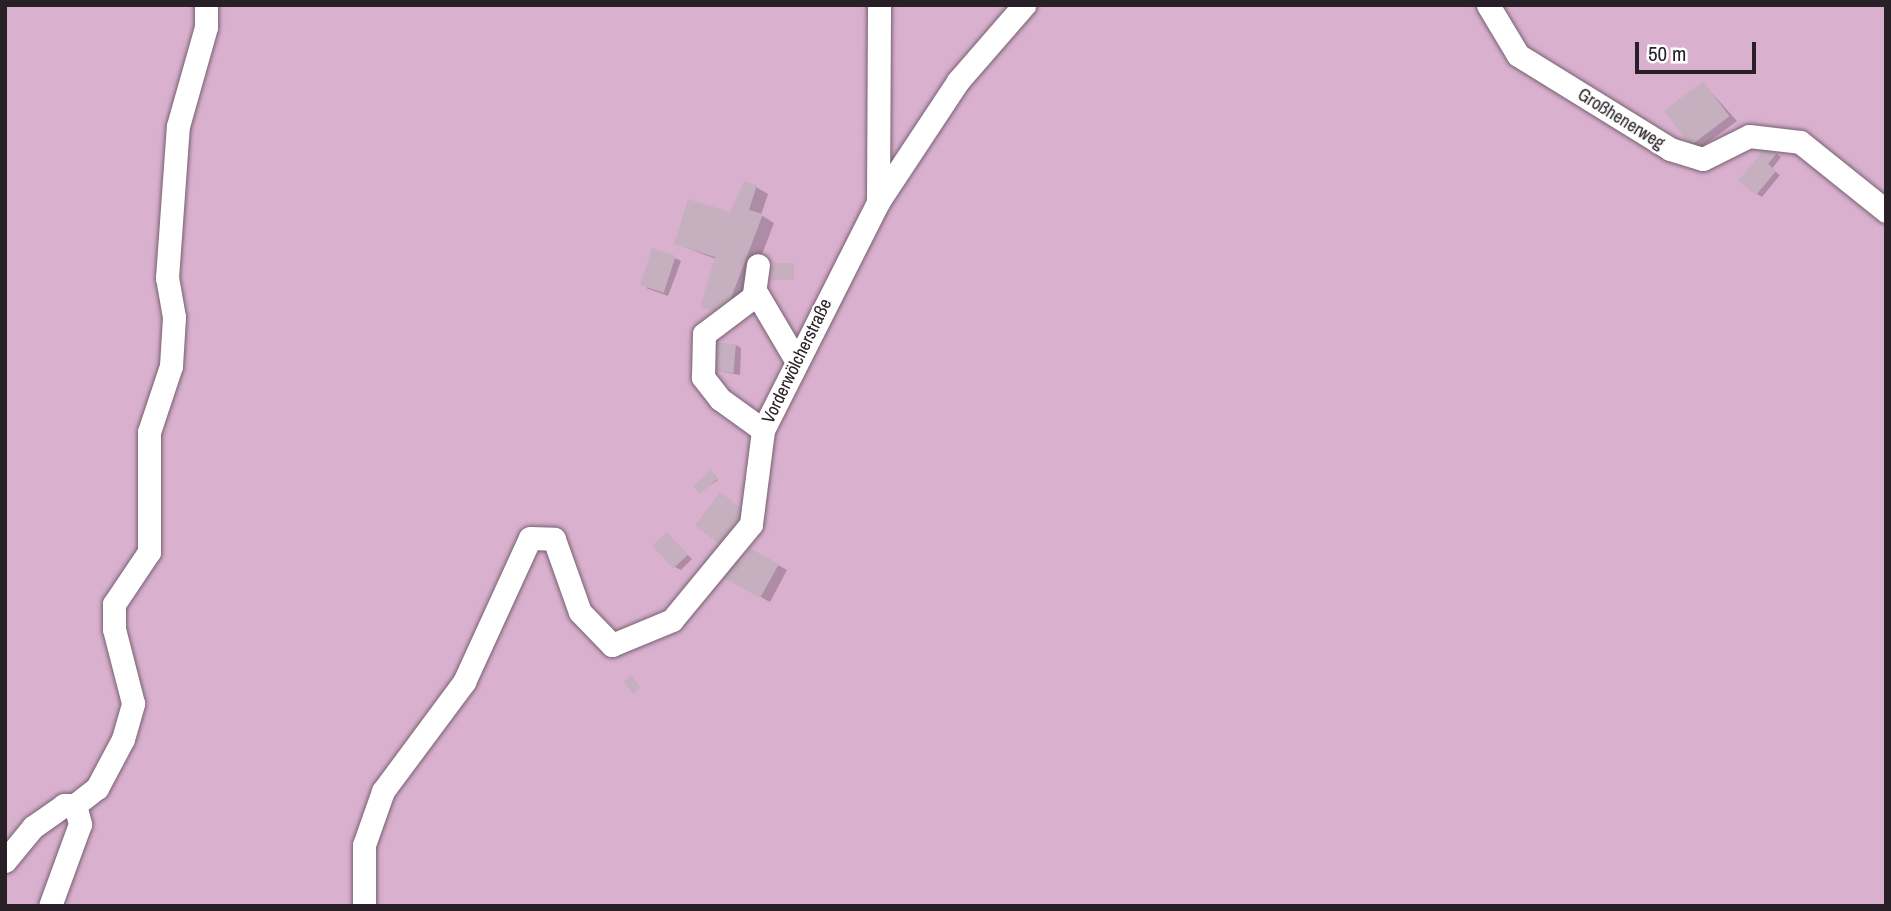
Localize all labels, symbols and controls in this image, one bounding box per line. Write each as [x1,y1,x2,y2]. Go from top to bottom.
scale bar [1639,28,1760,72]
text: 50 m [1648,39,1686,68]
street label: Großhenerweg [1574,84,1668,154]
street label: Vorderwölcherstraße [757,295,837,427]

